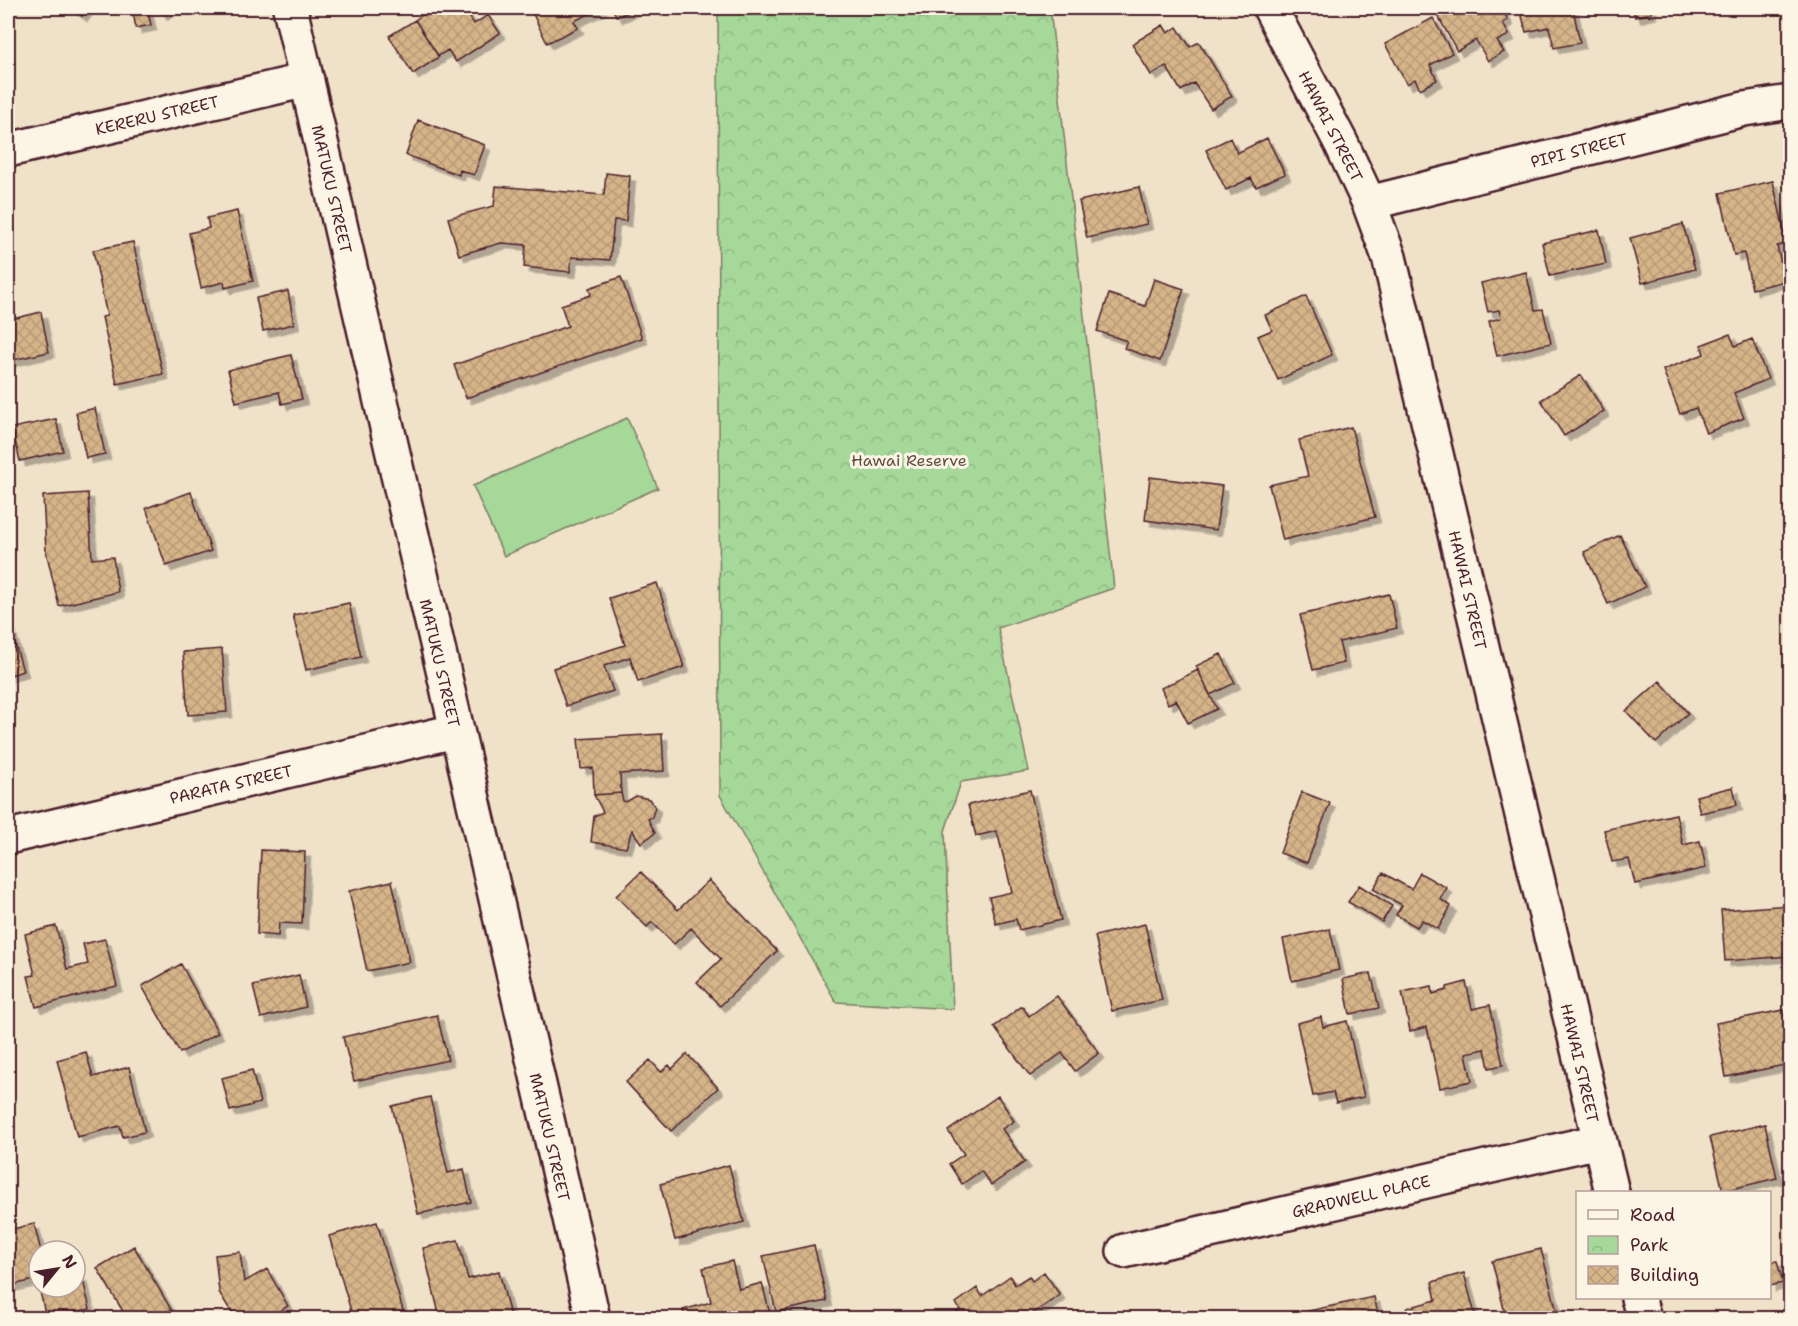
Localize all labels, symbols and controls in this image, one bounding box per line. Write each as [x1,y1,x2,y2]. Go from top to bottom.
street label: HAWAI STREET [1294,67,1368,185]
street label: KERERU STREET [93,91,221,140]
street label: MATUKU STREET [307,123,356,255]
street label: PIPI STREET [1528,128,1630,173]
park label: Hawai Reserve [851,450,967,471]
street label: HAWAI STREET [1444,528,1491,652]
street label: MATUKU STREET [415,597,464,729]
street label: PARATA STREET [168,760,295,809]
street label: HAWAI STREET [1556,1001,1603,1125]
street label: MATUKU STREET [525,1071,574,1203]
street label: GRADWELL PLACE [1290,1170,1432,1223]
legend [1576,1191,1771,1299]
text: Road [1630,1203,1675,1227]
text: Park [1630,1233,1669,1257]
north arrow [27,1239,87,1299]
text: N [57,1251,82,1272]
text: Building [1630,1263,1699,1287]

